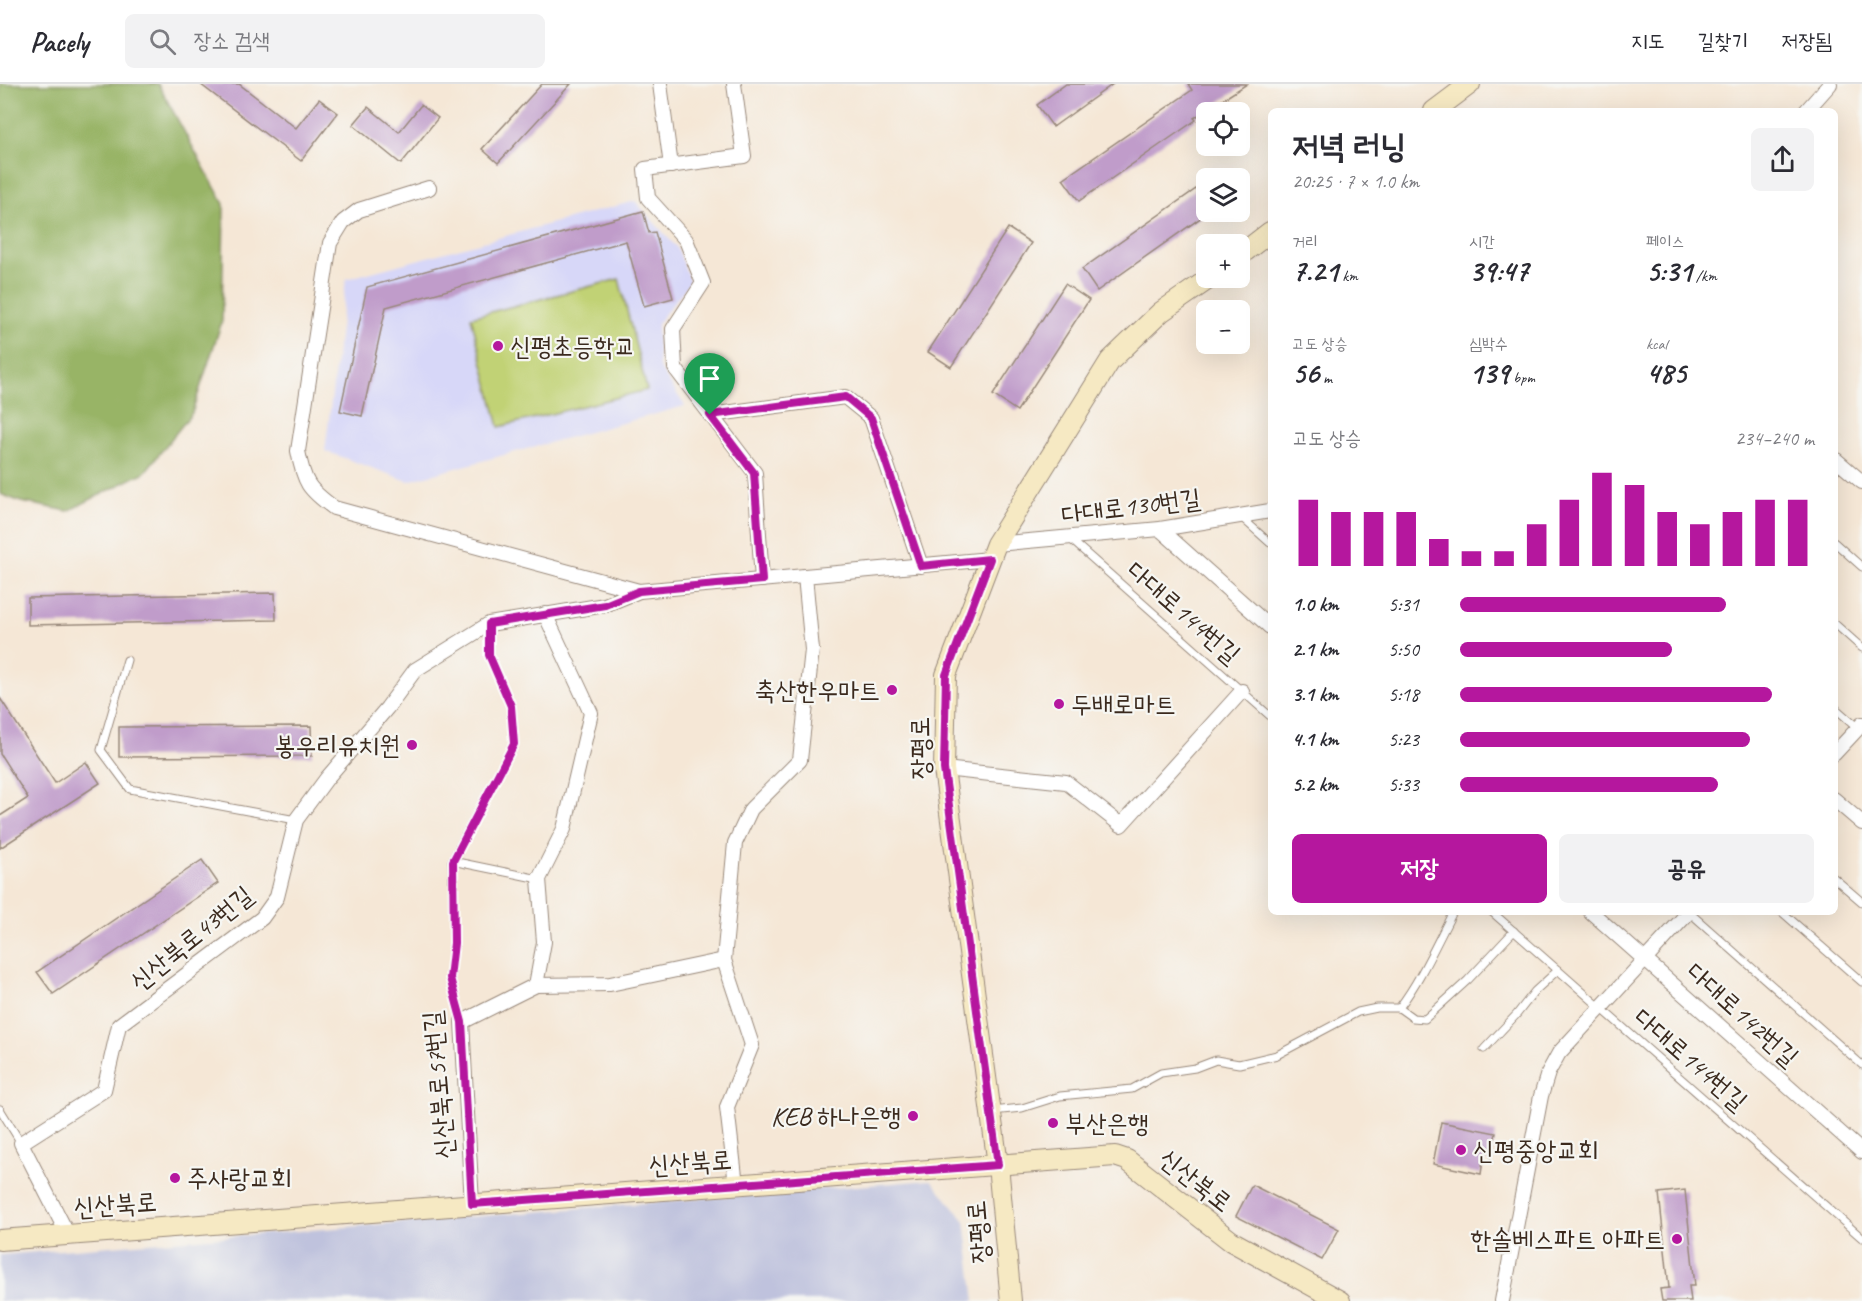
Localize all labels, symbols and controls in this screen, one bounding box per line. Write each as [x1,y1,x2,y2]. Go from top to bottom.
search box [125,14,545,68]
text: Pacely [30,24,89,59]
icon: search [146,25,179,58]
text: 장소 검색 [194,27,270,55]
text: 지도 [1631,28,1665,54]
text: 길찾기 [1698,28,1748,54]
text: 저장됨 [1781,28,1832,54]
map controls [1196,102,1250,354]
button: locate [1196,102,1250,156]
text: 저녁 러닝 [1292,125,1406,167]
button: share [1751,128,1814,191]
button: layers [1196,168,1250,222]
text: 20:25 · 7 × 1.0 km [1292,169,1419,194]
text: 거리 [1292,232,1318,252]
text: 시간 [1469,232,1495,252]
text: 페이스 [1646,232,1685,252]
button: + [1196,234,1250,288]
text: 7.21 [1292,252,1338,290]
text: 39:47 [1469,252,1528,290]
text: 5:31 [1646,252,1692,290]
text: km [1338,266,1358,286]
text: /km [1692,266,1717,286]
button: − [1196,300,1250,354]
place label: 신평초등학교 [510,330,636,363]
text: 고도 상승 [1292,334,1347,354]
text: 심박수 [1469,334,1508,354]
text: kcal [1646,334,1667,354]
marker: 신평초등학교 [491,339,505,353]
pin [684,353,735,415]
text: 56 [1292,354,1319,392]
text: 139 [1469,354,1509,392]
text: 485 [1646,354,1686,392]
icon: arrive [693,362,726,395]
text: m [1319,368,1332,388]
text: bpm [1509,368,1535,388]
text: 고도 상승 [1292,426,1361,451]
text: 234–240 m [1735,426,1814,451]
street label: 다대로130번길 [1060,482,1202,531]
street label: 다대로144번길 [1120,554,1247,671]
text: 1.0 km [1292,592,1339,617]
text: 5:31 [1388,592,1419,617]
text: 2.1 km [1292,637,1339,662]
text: 5:50 [1388,637,1419,662]
place label: 축산한우마트 [754,674,880,707]
text: 3.1 km [1292,682,1339,707]
text: 5:18 [1388,682,1419,707]
marker: 축산한우마트 [885,683,899,697]
place label: 두배로마트 [1071,688,1176,721]
marker: 두배로마트 [1052,697,1066,711]
street label: 장평로 [903,716,938,780]
text: 4.1 km [1292,727,1339,752]
text: 5:23 [1388,727,1419,752]
place label: 봉우리유치원 [274,729,400,762]
marker: 봉우리유치원 [405,738,419,752]
text: 5.2 km [1292,772,1338,797]
text: 5:33 [1388,772,1419,797]
button: 저장 [1292,834,1547,903]
button: 공유 [1559,834,1814,903]
street label: 신산북로43번길 [123,879,260,998]
street label: 다대로142번길 [1680,955,1806,1073]
street label: 다대로144번길 [1627,1001,1754,1118]
street label: 신산북로57번길 [416,1009,461,1161]
place label: KEB 하나은행 [771,1100,901,1133]
place label: 부산은행 [1065,1107,1149,1140]
marker: KEB 하나은행 [906,1109,920,1123]
marker: 부산은행 [1046,1116,1060,1130]
place label: 신평중앙교회 [1473,1134,1599,1167]
street label: 신산북로 [1153,1142,1239,1219]
street label: 신산북로 [647,1143,733,1182]
marker: 신평중앙교회 [1454,1143,1468,1157]
place label: 주사랑교회 [187,1162,292,1195]
marker: 주사랑교회 [168,1171,182,1185]
street label: 신산북로 [72,1185,158,1224]
street label: 장평로 [959,1199,998,1265]
place label: 한솔베스파트 아파트 [1470,1223,1665,1256]
marker: 한솔베스파트 아파트 [1670,1232,1684,1246]

